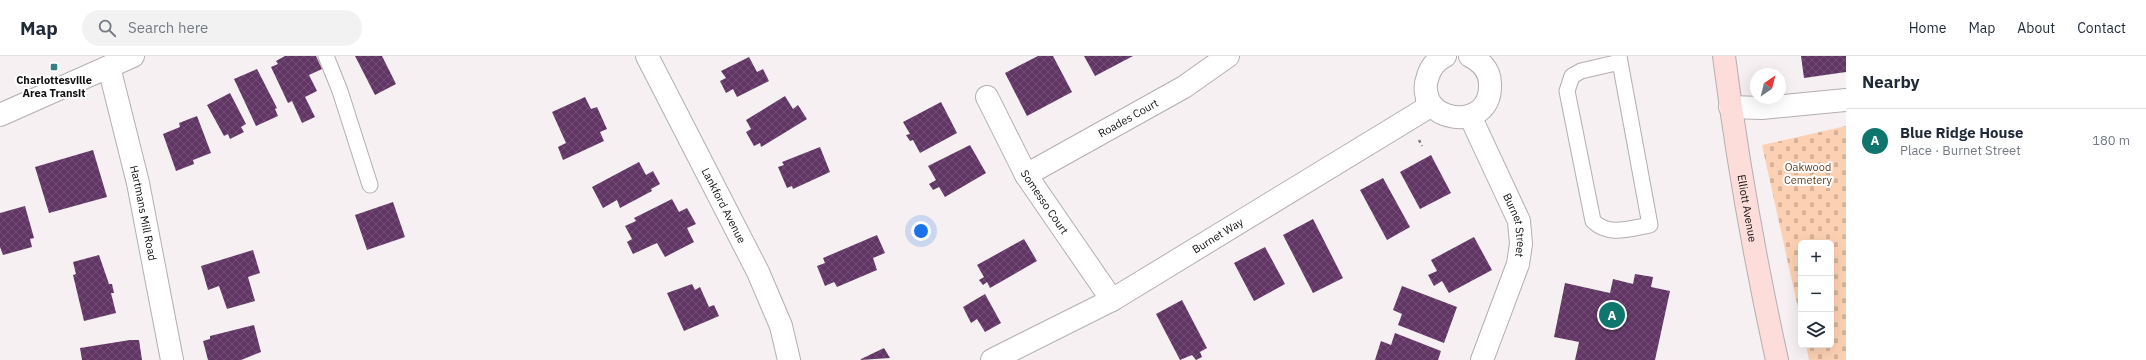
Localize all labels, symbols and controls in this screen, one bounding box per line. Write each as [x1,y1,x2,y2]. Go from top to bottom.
search box [82,10,362,46]
text: Map [20,16,58,40]
icon: search [96,17,118,39]
text: Search here [128,18,208,37]
text: Home [1909,19,1946,37]
text: Map [1968,19,1995,37]
text: About [2017,19,2055,37]
text: Contact [2077,19,2126,37]
marker: Charlottesville Area Transit [49,62,59,72]
north arrow [1750,68,1786,104]
text: Nearby [1862,71,1920,93]
place label: Charlottesville Area Transit [16,73,92,100]
street label: Roades Court [1096,96,1161,140]
text: Blue Ridge House [1900,123,2023,142]
text: A [1871,132,1879,149]
text: 180 m [2092,132,2130,149]
text: Place · Burnet Street [1900,142,2021,159]
park label: Oakwood Cemetery [1784,160,1833,187]
street label: Hartmans Mill Road [127,164,160,262]
street label: Lankford Avenue [699,165,749,245]
street label: Somesso Court [1018,168,1072,237]
street label: Elliott Avenue [1734,173,1760,243]
street label: Burnet Street [1500,191,1528,258]
street label: Burnet Way [1190,214,1246,256]
your location [911,221,931,241]
map controls [1798,240,1834,348]
button: + [1798,240,1834,276]
button: − [1798,276,1834,312]
pin: A [1599,300,1625,330]
button: layers [1798,312,1834,348]

